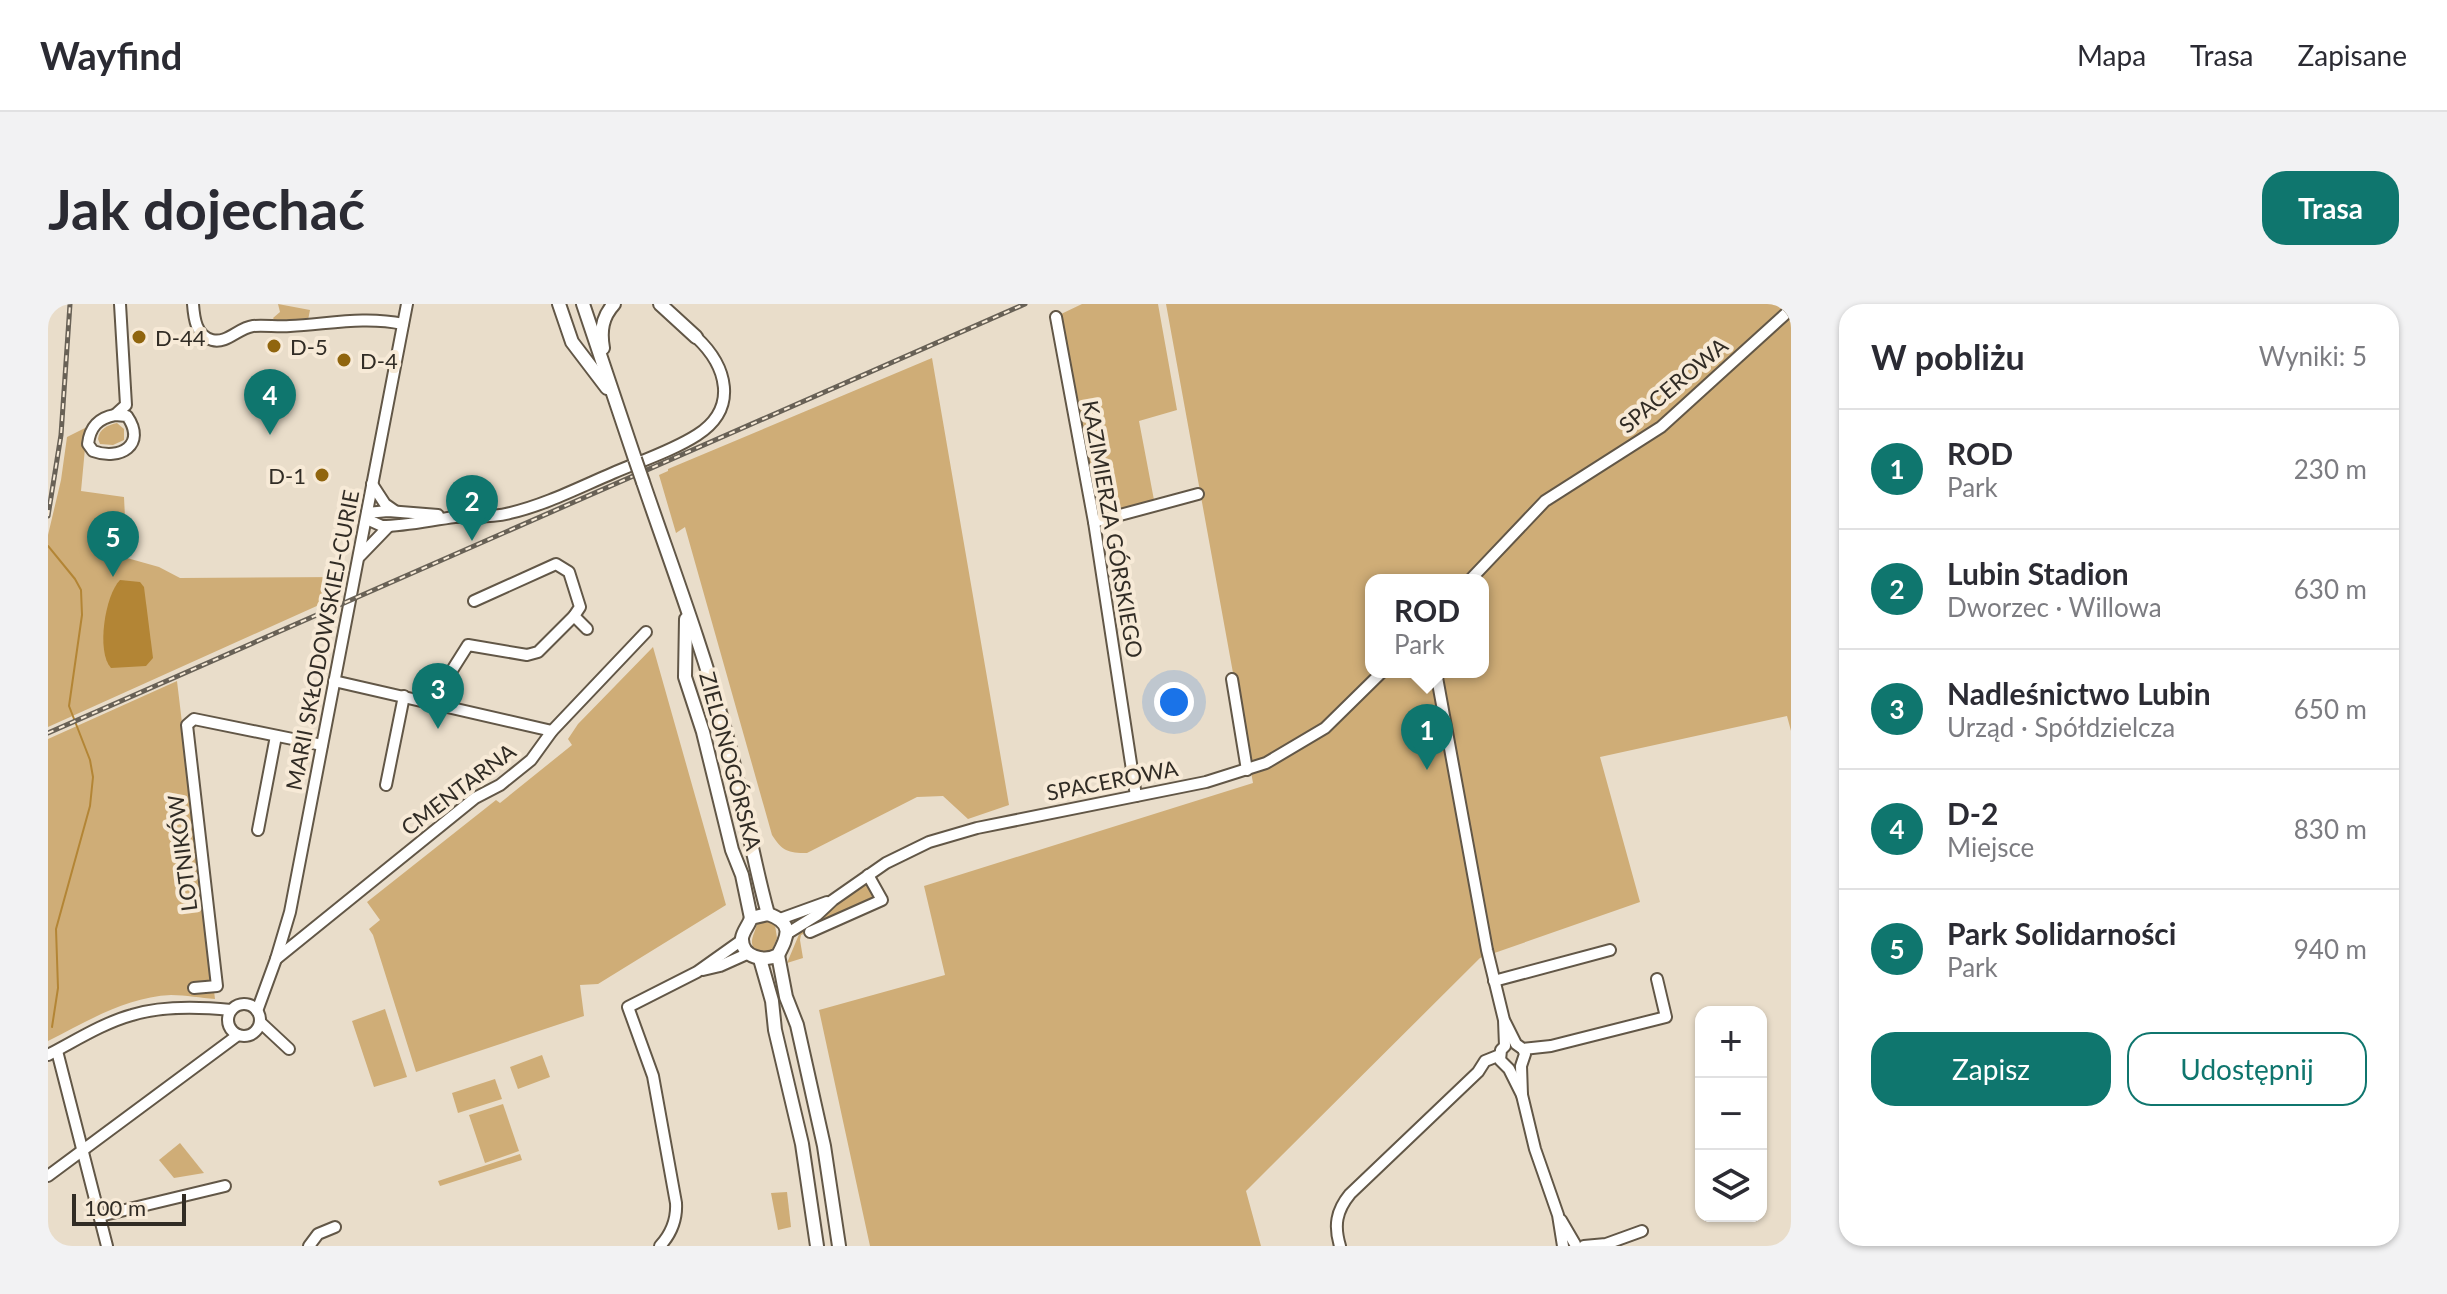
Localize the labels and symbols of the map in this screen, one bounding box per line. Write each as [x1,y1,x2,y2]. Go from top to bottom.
place label: D-44 [155,324,206,351]
marker: D-44 [130,328,148,346]
street label: SPACEROWA [1613,332,1733,438]
place label: D-5 [290,333,328,360]
marker: D-5 [265,337,283,355]
place label: D-4 [360,347,398,374]
marker: D-4 [335,351,353,369]
pin: 4 [244,369,296,435]
street label: KAZIMIERZA GÓRSKIEGO [1077,398,1149,660]
place label: D-1 [268,462,306,489]
marker: D-1 [313,466,331,484]
pin: 2 [446,475,498,541]
street label: MARII SKŁODOWSKIEJ-CURIE [280,488,364,792]
pin: 5 [87,511,139,577]
pin: 3 [412,663,464,729]
street label: ZIELONOGÓRSKA [694,669,768,853]
your location [1154,682,1194,722]
pin: 1 [1401,704,1453,770]
street label: CMENTARNA [395,737,521,841]
street label: SPACEROWA [1044,754,1180,806]
street label: LOTNIKÓW [161,793,203,913]
scale bar [72,1190,186,1226]

